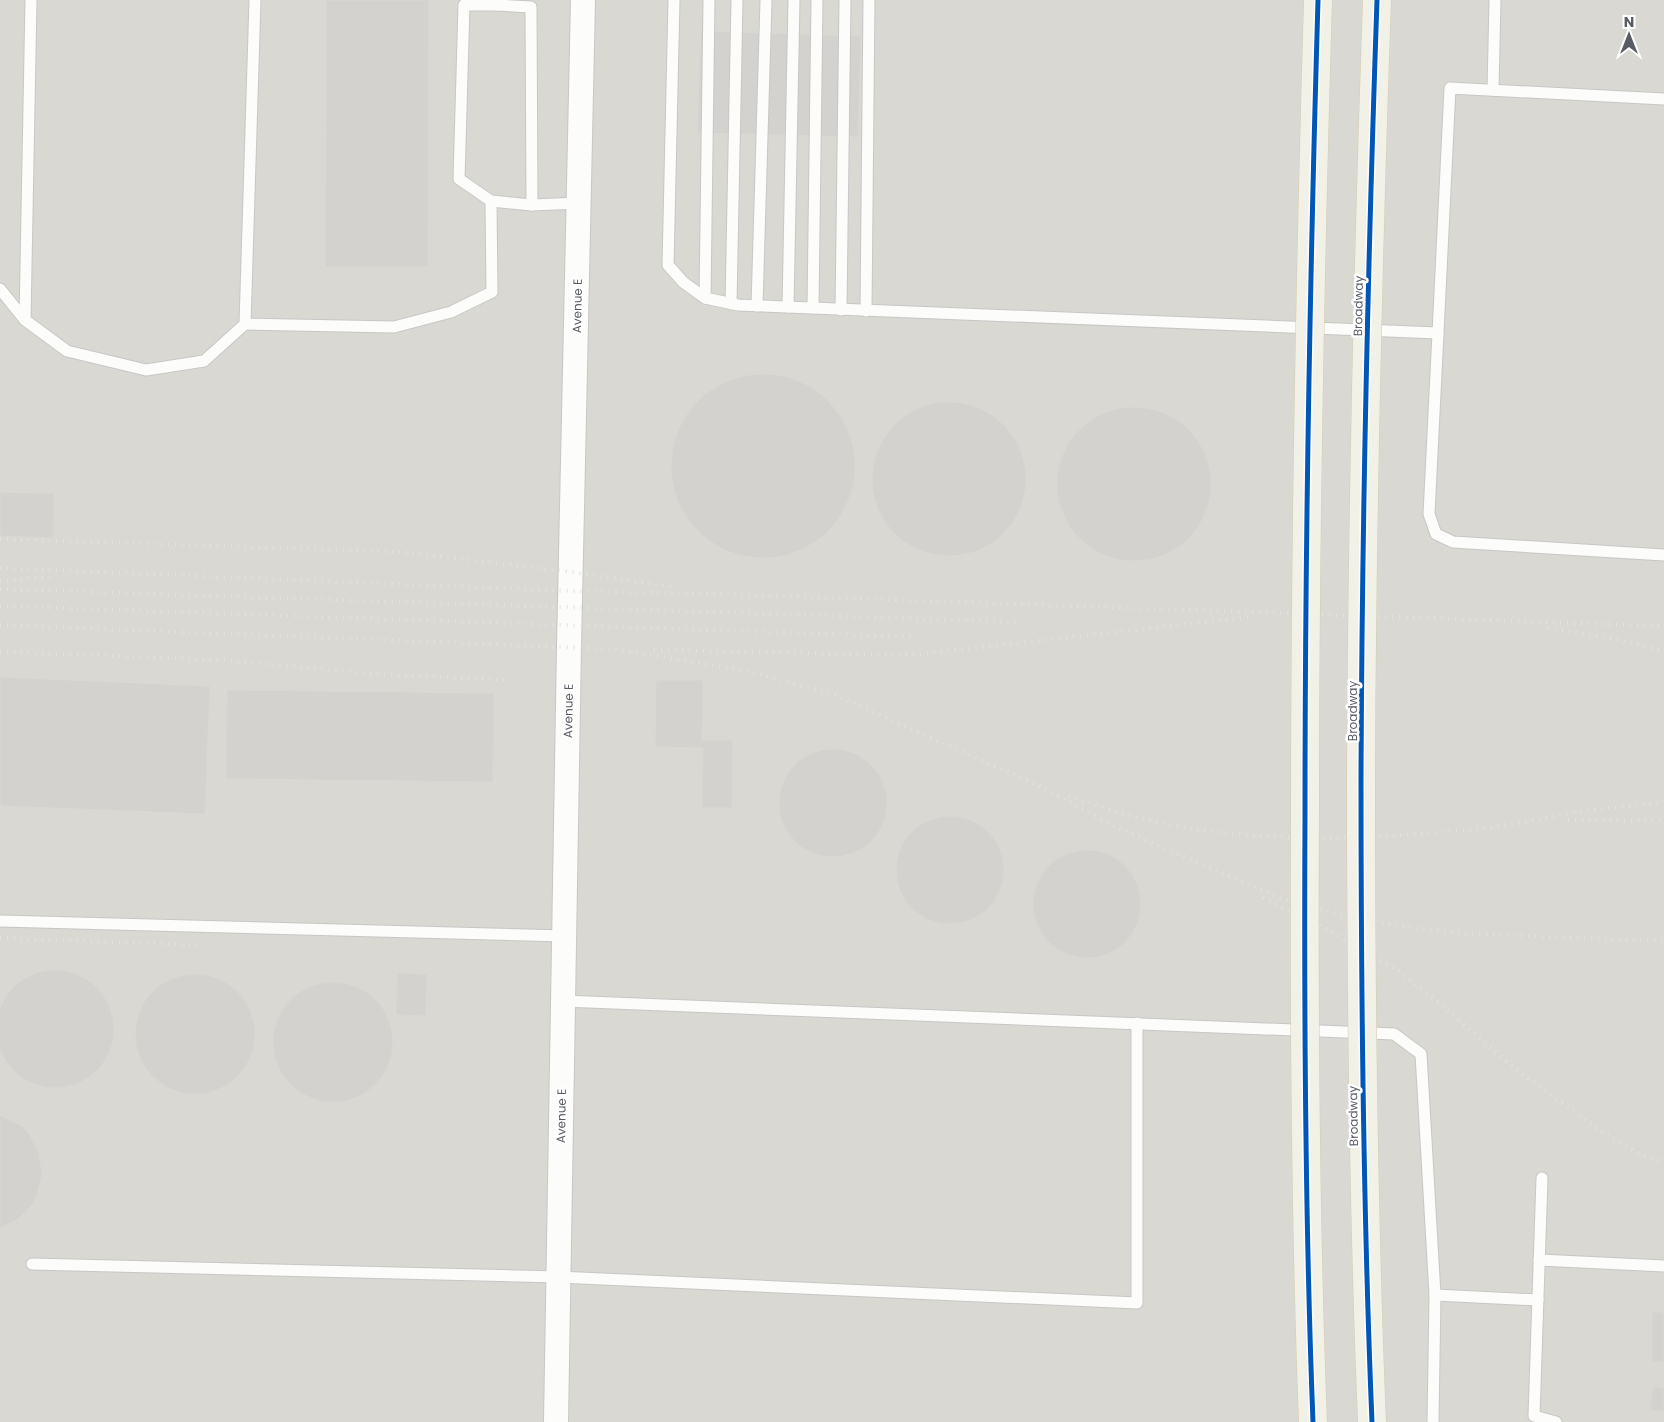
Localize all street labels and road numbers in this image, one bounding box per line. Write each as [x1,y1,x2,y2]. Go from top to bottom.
street label: Broadway [1349,275,1367,336]
street label: Avenue E [568,279,586,333]
street label: Broadway [1344,681,1361,741]
street label: Avenue E [559,684,577,738]
street label: Broadway [1344,1085,1362,1146]
street label: Avenue E [552,1089,570,1143]

